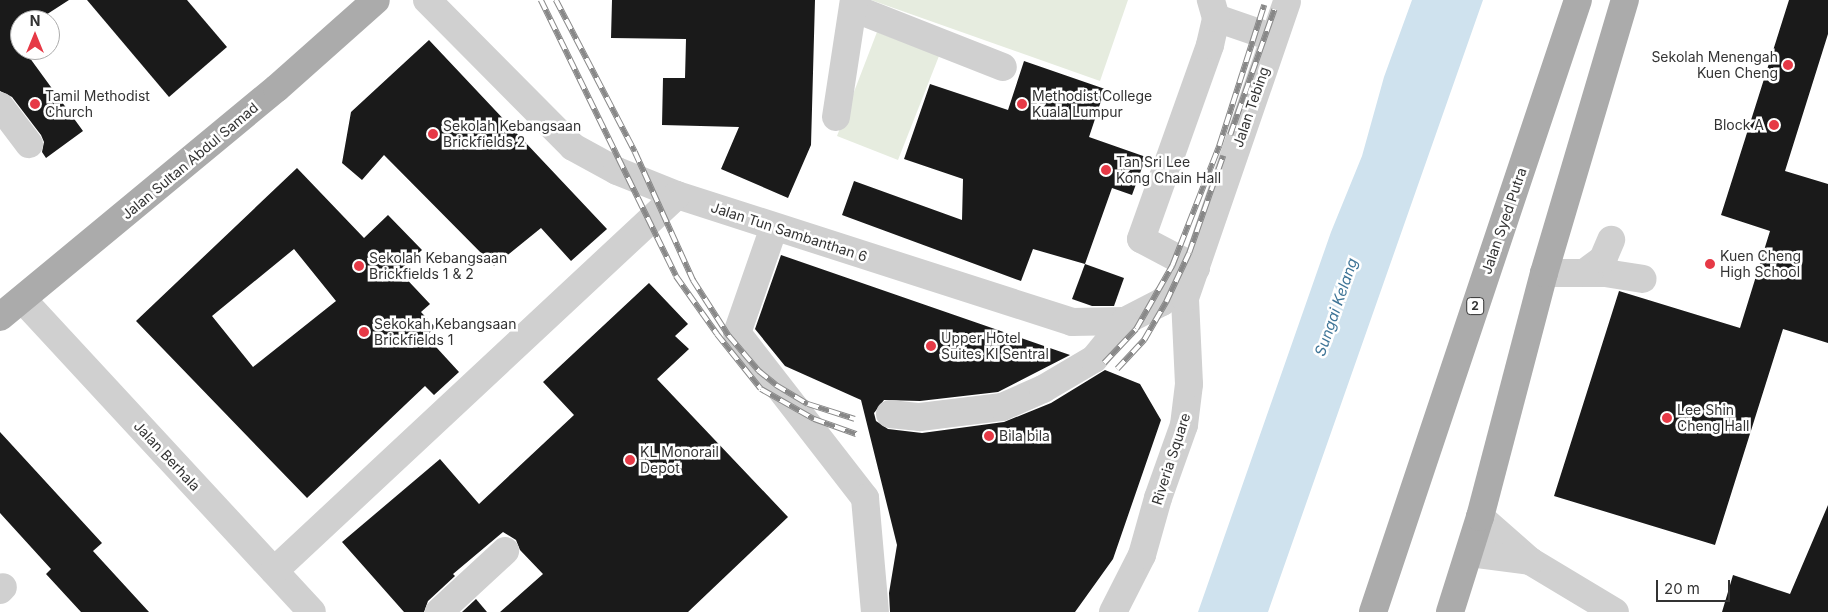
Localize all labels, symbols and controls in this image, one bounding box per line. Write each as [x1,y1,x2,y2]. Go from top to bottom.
north arrow [10,10,60,60]
text: N [30,12,40,29]
place label: Sekolah Menengah Kuen Cheng [1651,49,1778,82]
marker: Sekolah Menengah Kuen Cheng [1782,59,1794,71]
street label: Jalan Tebing [1229,64,1273,150]
place label: Tamil Methodist Church [45,88,150,120]
place label: Methodist College Kuala Lumpur [1032,88,1152,120]
marker: Tamil Methodist Church [29,98,41,110]
marker: Methodist College Kuala Lumpur [1016,98,1028,110]
street label: Jalan Sultan Abdul Samad [118,99,262,223]
place label: Block A [1714,117,1764,133]
place label: Sekolah Kebangsaan Brickfields 2 [443,118,581,150]
marker: Block A [1768,119,1780,131]
marker: Sekolah Kebangsaan Brickfields 2 [427,128,439,140]
place label: Tan Sri Lee Kong Chain Hall [1116,154,1221,186]
marker: Tan Sri Lee Kong Chain Hall [1100,164,1112,176]
street label: Jalan Syed Putra [1478,166,1530,276]
street label: Jalan Tun Sambanthan 6 [709,199,869,265]
place label: Kuen Cheng High School [1720,248,1801,280]
place label: Sekolah Kebangsaan Brickfields 1 & 2 [369,250,507,282]
water label: Sungai Kelang [1311,256,1361,358]
marker: Kuen Cheng High School [1704,258,1716,270]
marker: Sekolah Kebangsaan Brickfields 1 & 2 [353,260,365,272]
road number: 2 [1465,296,1485,316]
place label: Sekokah Kebangsaan Brickfields 1 [374,316,516,348]
marker: Sekokah Kebangsaan Brickfields 1 [358,326,370,338]
place label: Upper Hotel Suites Kl Sentral [941,330,1049,362]
marker: Upper Hotel Suites Kl Sentral [925,340,937,352]
place label: Lee Shin Cheng Hall [1677,402,1750,434]
street label: Riveria Square [1148,411,1194,507]
marker: Lee Shin Cheng Hall [1661,412,1673,424]
street label: Jalan Berhala [130,418,204,494]
place label: Bila bila [999,428,1050,444]
marker: Bila bila [983,430,995,442]
place label: KL Monorail Depot [640,444,719,477]
marker: KL Monorail Depot [624,454,636,466]
scale bar [1658,570,1732,602]
text: 20 m [1664,579,1700,598]

